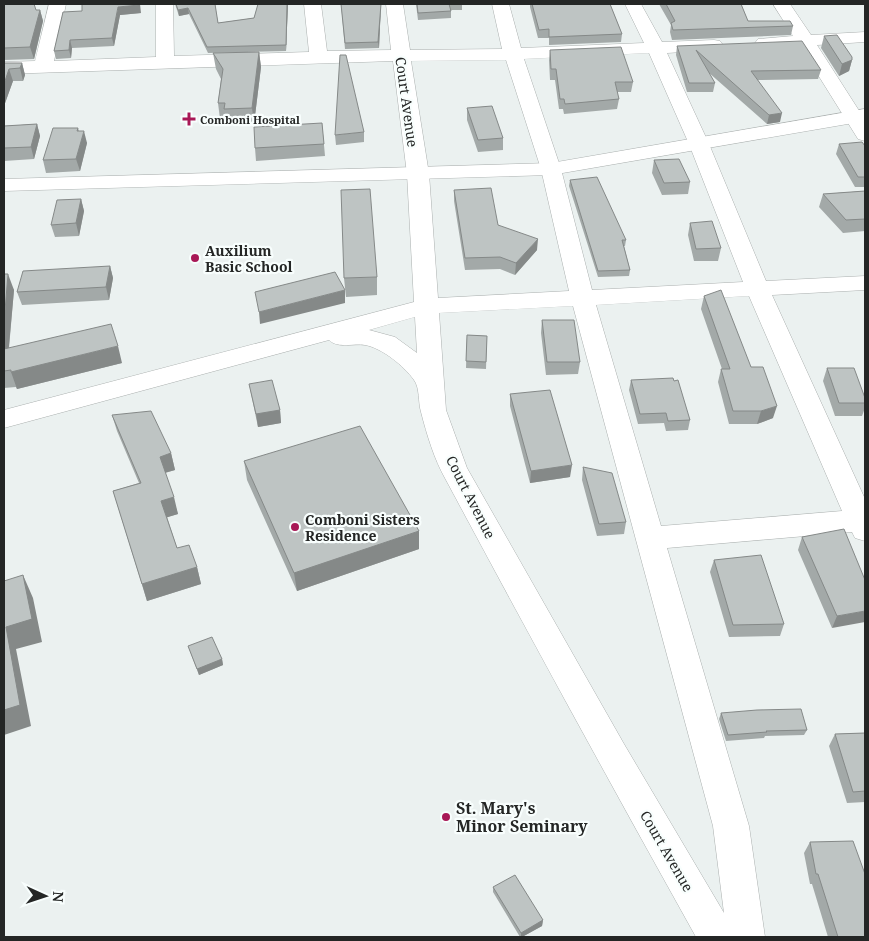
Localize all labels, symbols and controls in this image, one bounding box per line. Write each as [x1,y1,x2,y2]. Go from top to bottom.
street label: Court Avenue [391,56,423,148]
marker: Comboni Hospital [182,112,196,126]
place label: Comboni Hospital [200,112,300,127]
place label: Auxilium Basic School [205,241,293,276]
marker: Auxilium Basic School [189,252,201,264]
street label: Court Avenue [442,452,500,542]
place label: Comboni Sisters Residence [305,510,420,545]
marker: Comboni Sisters Residence [289,521,301,533]
place label: St. Mary's Minor Seminary [456,797,588,837]
street label: Court Avenue [636,807,698,895]
marker: St. Mary's Minor Seminary [440,811,452,823]
north arrow [20,871,70,921]
text: N [49,891,68,903]

